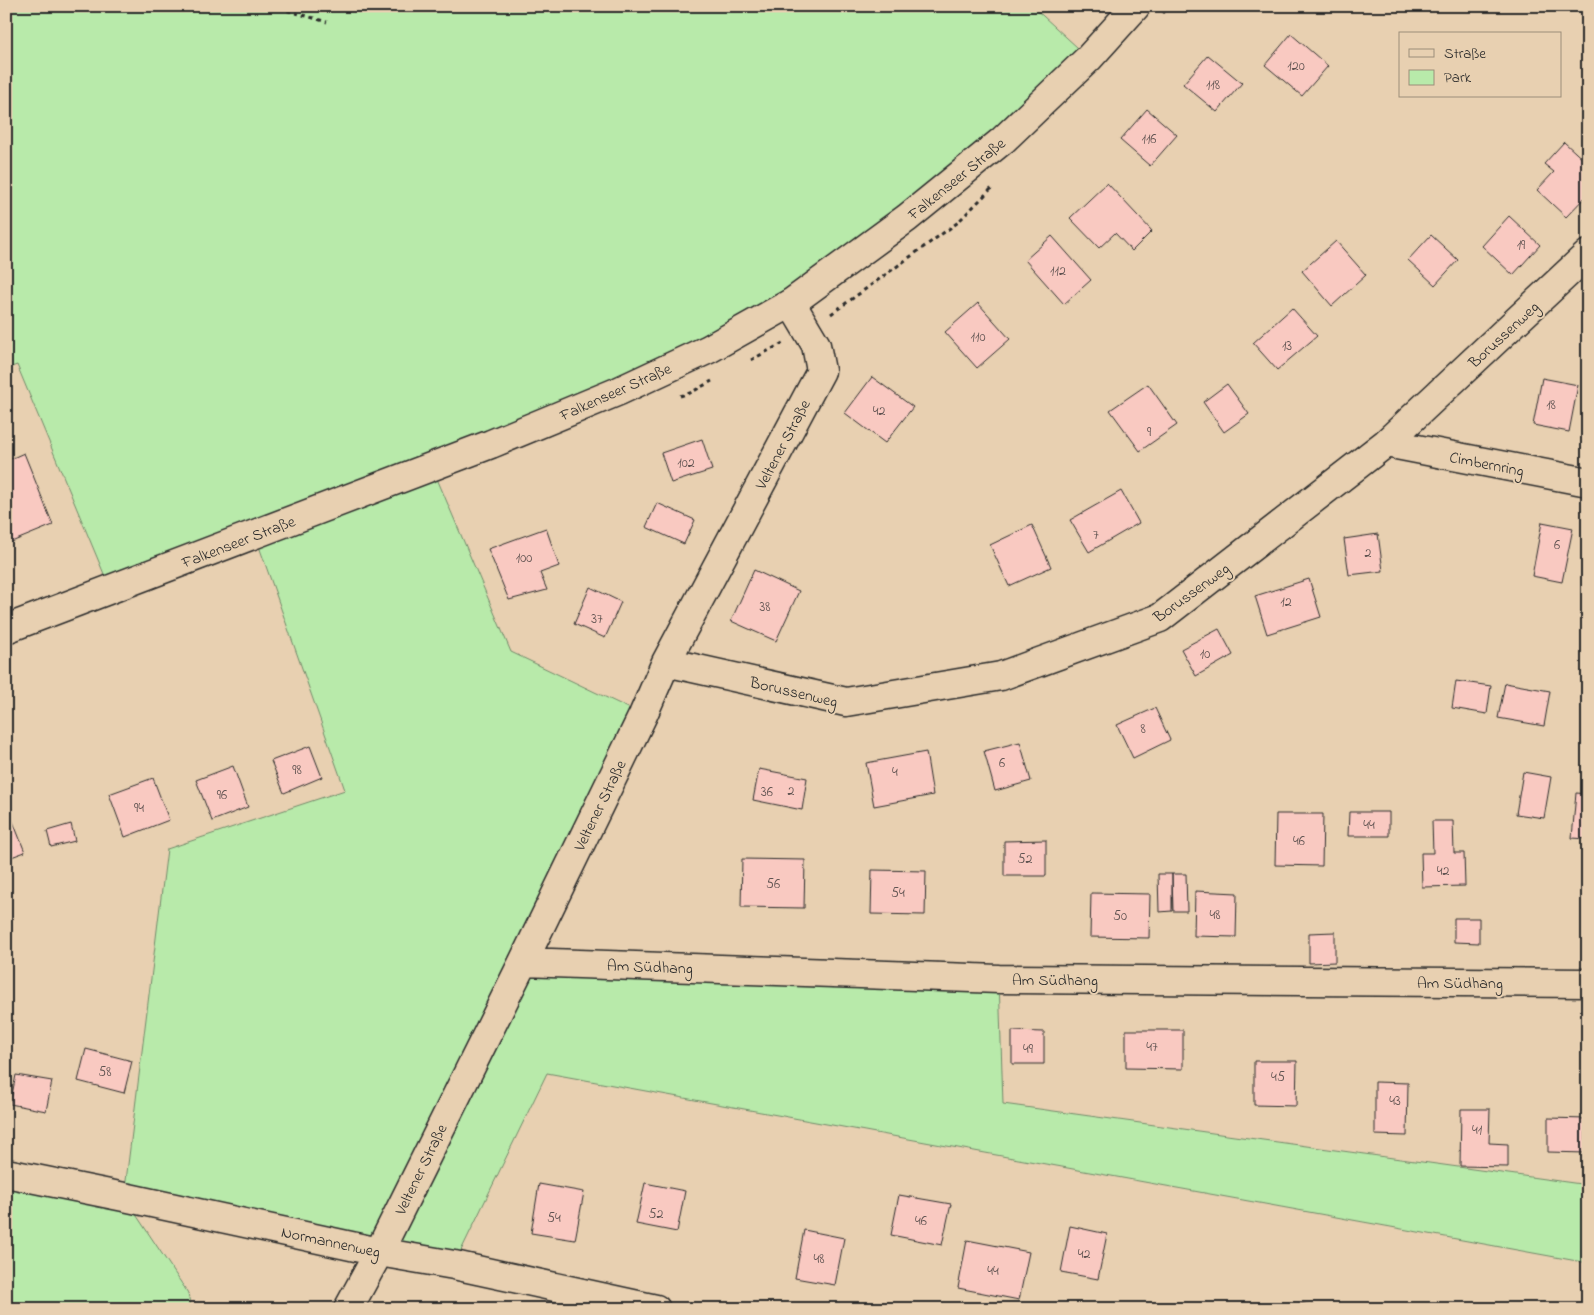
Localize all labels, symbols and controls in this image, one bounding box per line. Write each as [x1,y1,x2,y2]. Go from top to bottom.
legend [1399,32,1562,98]
text: Straße [1444,43,1486,65]
house number: 120 [1287,56,1305,77]
text: Park [1444,67,1472,89]
house number: 118 [1206,75,1220,96]
house number: 116 [1141,129,1157,150]
street label: Falkenseer Straße [902,132,1012,227]
house number: 19 [1517,235,1526,256]
house number: 112 [1050,261,1066,282]
street label: Borussenweg [1463,296,1545,375]
house number: 110 [971,327,985,348]
house number: 13 [1282,336,1292,357]
street label: Falkenseer Straße [555,357,676,429]
street label: Veltener Straße [750,395,818,495]
house number: 18 [1546,395,1556,416]
house number: 42 [873,401,885,422]
house number: 9 [1147,422,1152,443]
street label: Cimbernring [1447,446,1526,484]
house number: 102 [677,453,695,474]
street label: Falkenseer Straße [177,510,300,576]
house number: 7 [1093,525,1099,546]
house number: 6 [1554,535,1560,556]
house number: 2 [1365,543,1372,564]
house number: 100 [516,548,532,569]
street label: Borussenweg [1148,558,1235,630]
house number: 12 [1280,592,1292,613]
house number: 38 [759,597,771,618]
house number: 37 [591,609,603,630]
house number: 10 [1200,644,1210,665]
street label: Borussenweg [746,671,840,715]
house number: 8 [1140,719,1146,740]
house number: 6 [999,753,1005,774]
street label: Veltener Straße [568,756,634,856]
house number: 98 [292,760,302,781]
house number: 4 [892,762,898,783]
house number: 2 [788,781,795,802]
house number: 36 [761,782,773,803]
house number: 96 [217,785,227,806]
house number: 94 [134,798,144,819]
house number: 44 [1363,815,1375,836]
house number: 46 [1293,831,1305,852]
house number: 52 [1018,849,1033,870]
house number: 42 [1437,861,1449,882]
house number: 56 [766,874,780,895]
house number: 54 [891,883,905,904]
house number: 48 [1209,905,1221,926]
house number: 50 [1113,906,1127,927]
street label: Am Südhang [607,955,693,981]
street label: Am Südhang [1012,969,1098,993]
street label: Am Südhang [1417,972,1503,996]
house number: 47 [1146,1037,1158,1058]
house number: 49 [1023,1039,1034,1060]
house number: 58 [98,1062,112,1083]
house number: 45 [1271,1067,1285,1088]
house number: 43 [1389,1091,1401,1112]
street label: Veltener Straße [389,1120,455,1220]
house number: 41 [1472,1120,1483,1141]
house number: 52 [649,1204,664,1225]
house number: 54 [547,1208,561,1229]
house number: 46 [915,1211,927,1232]
street label: Normannenweg [279,1221,382,1265]
house number: 42 [1078,1244,1090,1265]
house number: 48 [813,1249,825,1270]
house number: 44 [987,1261,999,1282]

